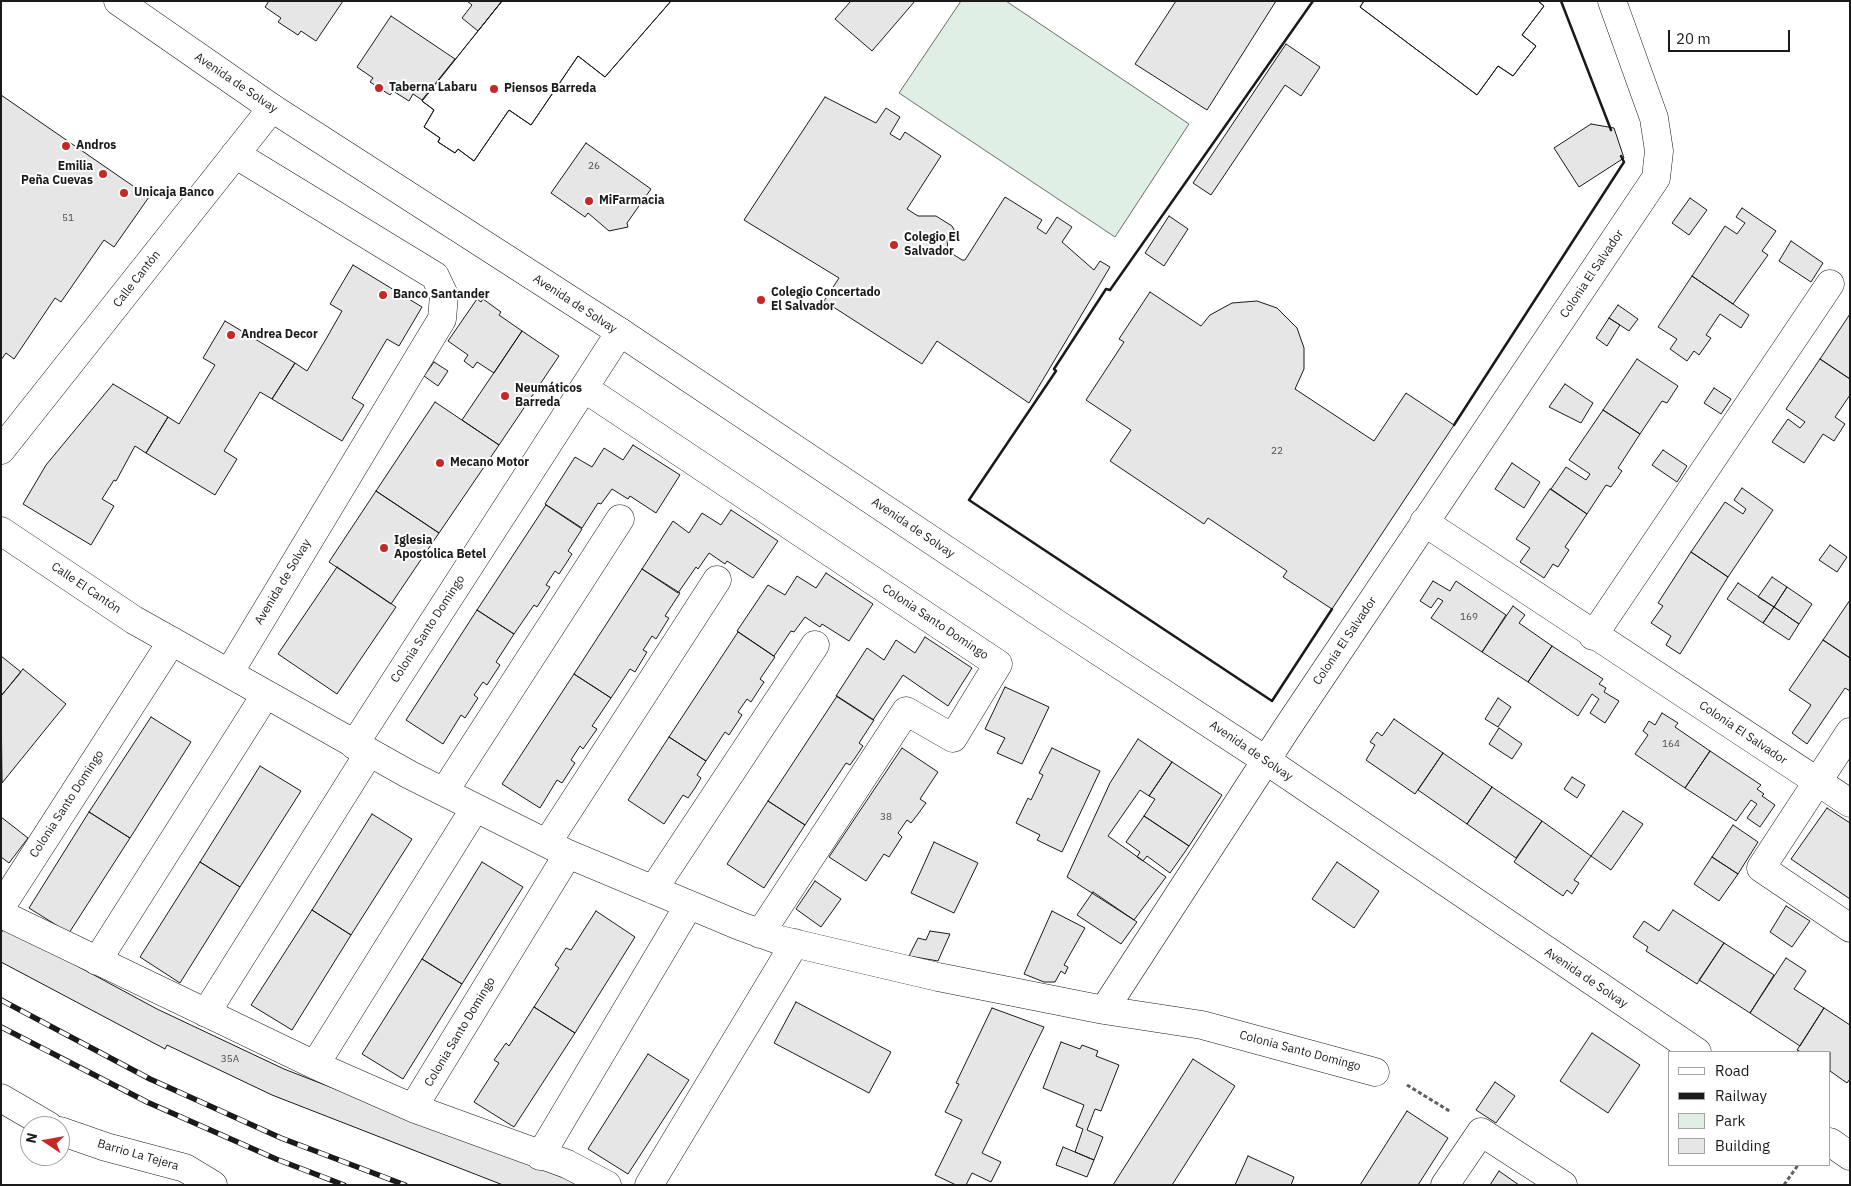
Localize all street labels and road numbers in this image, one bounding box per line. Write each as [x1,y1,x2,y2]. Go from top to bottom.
street label: Avenida de Solvay [192,50,280,116]
street label: Colonia El Salvador [1557,227,1627,321]
street label: Calle Cantón [110,248,164,310]
street label: Avenida de Solvay [530,271,620,337]
street label: Avenida de Solvay [869,495,957,561]
street label: Avenida de Solvay [252,537,314,627]
street label: Calle El Cantón [48,559,124,617]
street label: Colonia Santo Domingo [388,573,468,685]
street label: Colonia Santo Domingo [879,581,991,663]
street label: Colonia El Salvador [1310,594,1380,688]
street label: Colonia El Salvador [1696,698,1790,768]
street label: Avenida de Solvay [1207,718,1295,784]
street label: Colonia Santo Domingo [27,748,107,860]
street label: Avenida de Solvay [1542,945,1630,1011]
street label: Colonia Santo Domingo [422,975,498,1089]
street label: Colonia Santo Domingo [1238,1028,1362,1074]
street label: Barrio La Tejera [96,1137,180,1173]

